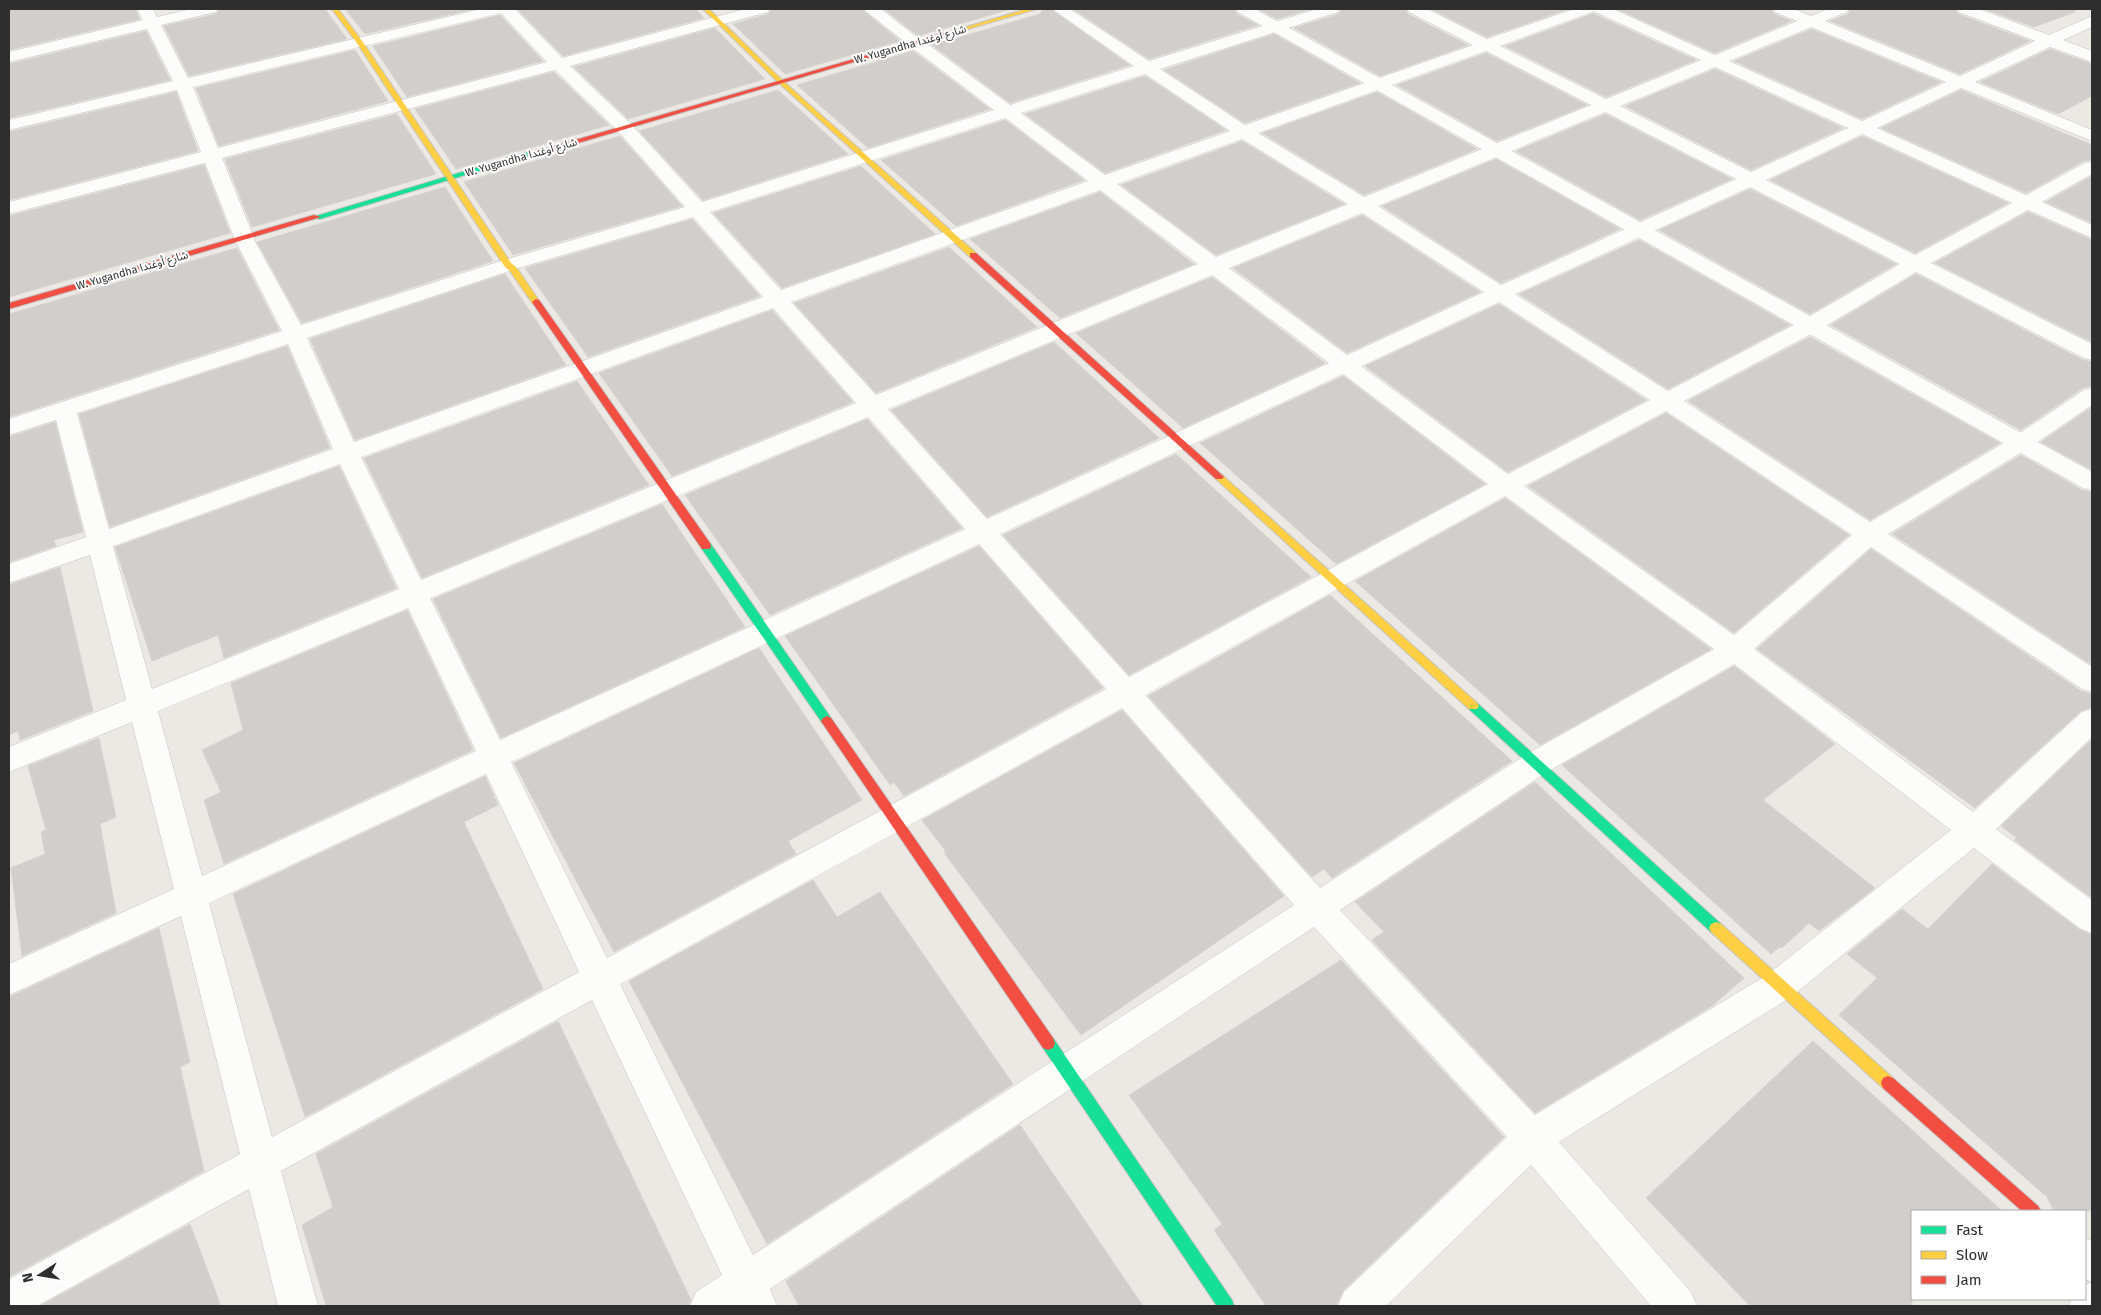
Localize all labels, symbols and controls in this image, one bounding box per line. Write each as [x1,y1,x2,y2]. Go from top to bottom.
street label: W. Yugandha شارع أوغندا [853,22,968,68]
street label: W. Yugandha شارع أوغندا [464,135,579,181]
street label: W. Yugandha شارع أوغندا [75,248,190,294]
legend [1911,1210,2086,1300]
text: Fast [1956,1221,1983,1239]
text: Slow [1956,1246,1988,1264]
north arrow [15,1250,65,1300]
text: N [18,1271,37,1284]
text: Jam [1956,1271,1982,1289]

